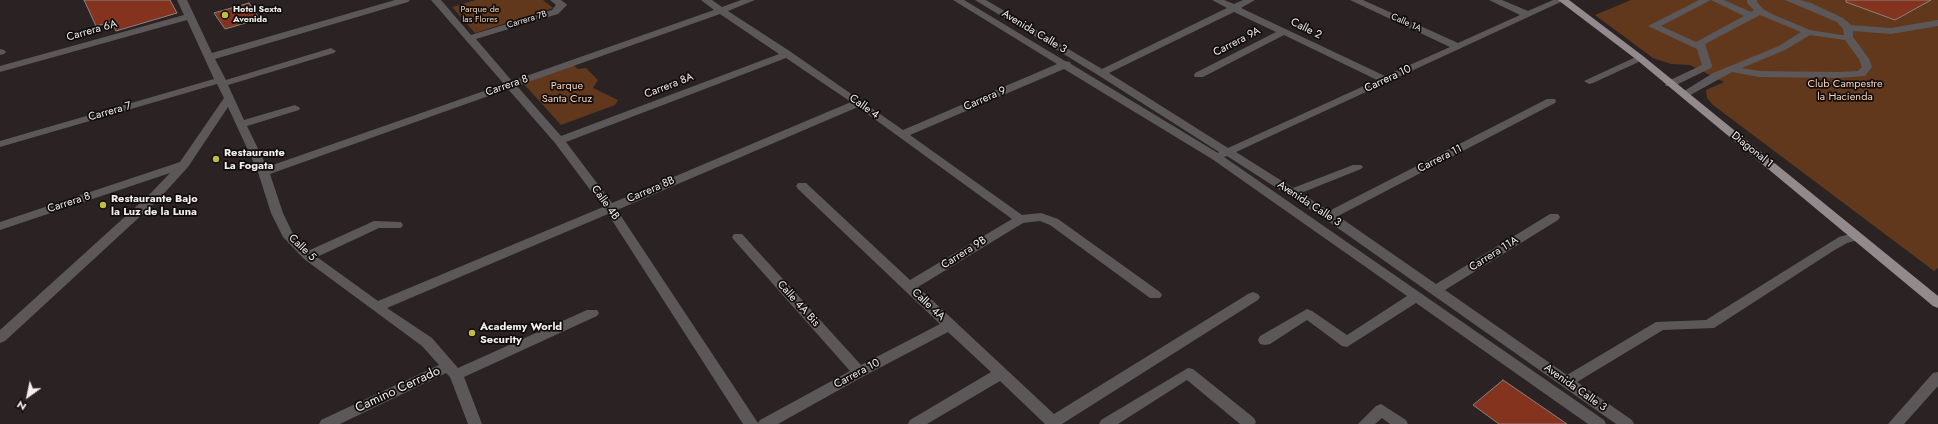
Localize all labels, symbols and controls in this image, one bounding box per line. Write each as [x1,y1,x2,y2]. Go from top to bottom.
place label: Hotel Sexta Avenida [233,5,282,26]
park label: Parque de las Flores [461,5,499,26]
street label: Avenida Calle 3 [999,7,1069,57]
street label: Carrera 7B [506,9,548,31]
marker: Hotel Sexta Avenida [220,10,230,20]
street label: Calle 1A [1389,12,1423,34]
street label: Calle 2 [1288,16,1324,42]
street label: Carrera 6A [65,18,119,44]
street label: Carrera 9A [1211,25,1263,59]
street label: Carrera 10 [1363,62,1413,96]
street label: Carrera 8A [643,71,695,101]
street label: Carrera 8 [484,73,530,99]
park label: Club Campestre la Hacienda [1807,77,1883,103]
park label: Parque Santa Cruz [542,79,592,105]
street label: Carrera 9 [962,84,1008,114]
street label: Calle 4 [847,92,881,122]
street label: Carrera 7 [87,100,133,124]
street label: Diagonal 1 [1729,129,1775,171]
street label: Carrera 11 [1416,142,1464,176]
place label: Restaurante La Fogata [224,146,285,172]
marker: Restaurante La Fogata [211,154,221,164]
street label: Carrera 8B [625,174,677,206]
street label: Avenida Calle 3 [1275,178,1343,230]
street label: Calle 4B [588,183,622,223]
street label: Carrera 8 [46,190,92,216]
place label: Restaurante Bajo la Luz de la Luna [111,192,198,218]
marker: Restaurante Bajo la Luz de la Luna [98,200,108,210]
street label: Calle 5 [286,232,318,264]
street label: Carrera 9B [939,234,989,272]
street label: Carrera 11A [1467,234,1521,274]
street label: Calle 4A Bis [774,278,822,330]
street label: Calle 4A [909,286,947,324]
place label: Academy World Security [480,320,562,346]
marker: Academy World Security [467,328,477,338]
street label: Carrera 10 [832,356,882,392]
street label: Avenida Calle 3 [1541,362,1609,414]
street label: Camino Cerrado [353,364,443,416]
north arrow [8,376,48,416]
text: N [13,397,29,415]

